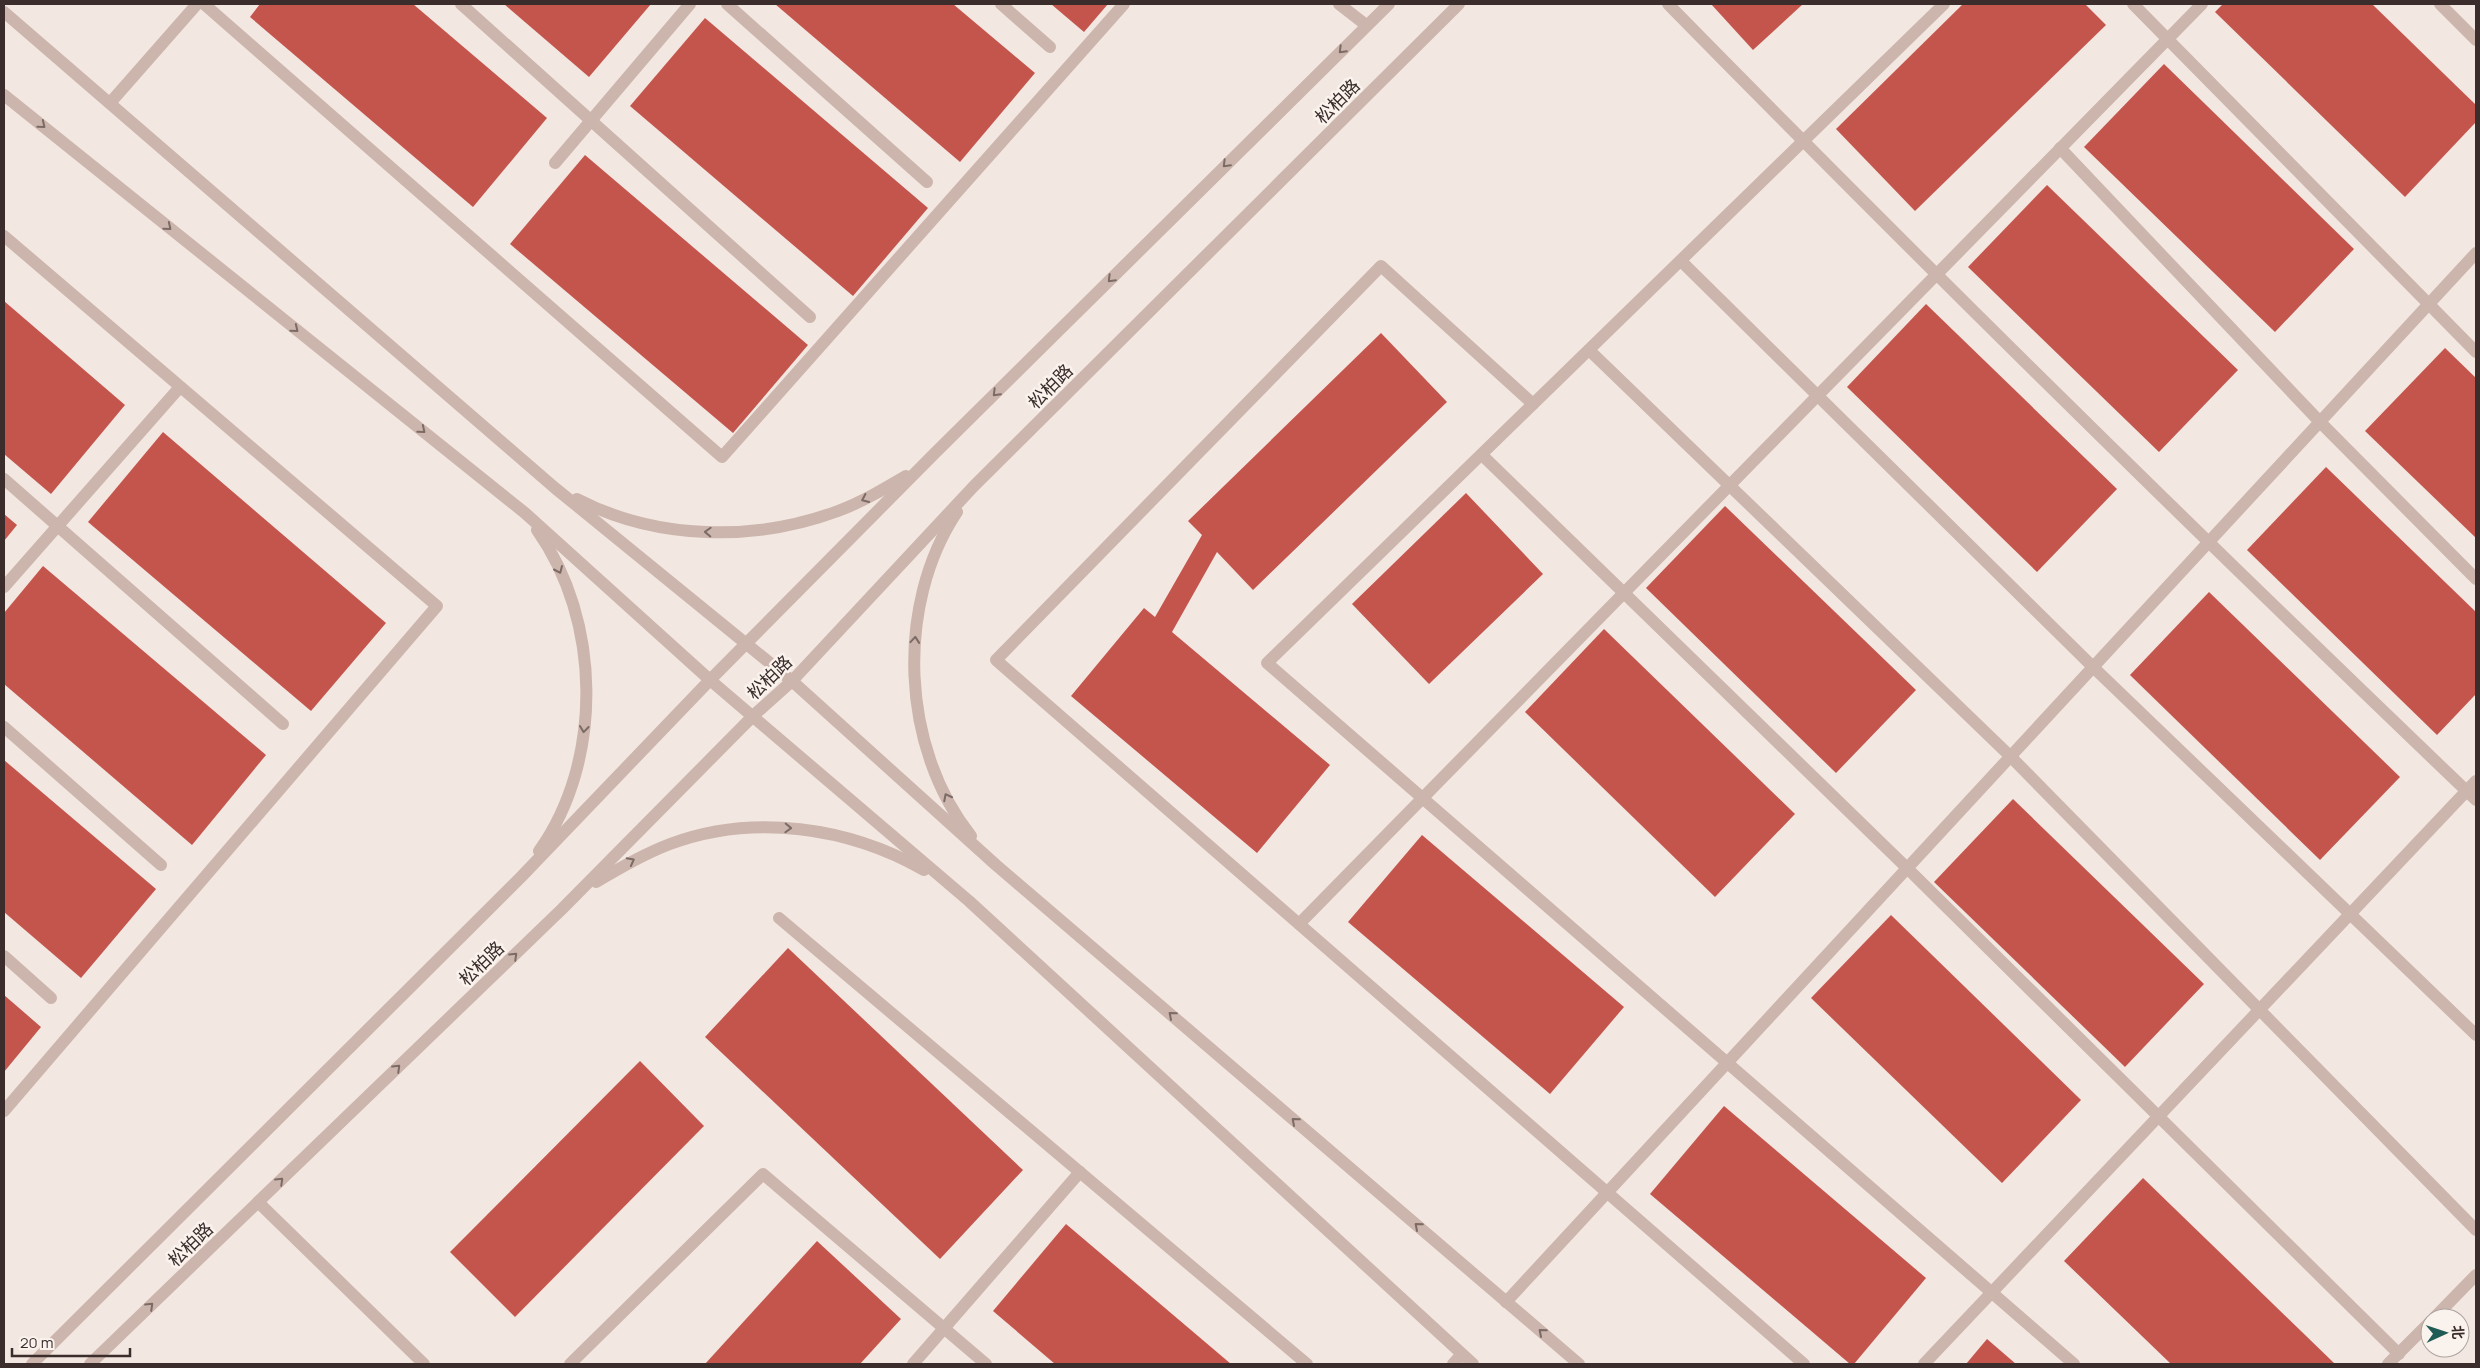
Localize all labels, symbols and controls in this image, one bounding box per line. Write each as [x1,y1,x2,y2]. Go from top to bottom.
one-way arrow [1339,44,1348,53]
street label: 松柏路 [1309,73,1365,129]
one-way arrow [36,120,45,128]
one-way arrow [1223,158,1232,167]
one-way arrow [163,221,172,230]
one-way arrow [1108,273,1117,282]
one-way arrow [289,323,298,331]
street label: 松柏路 [1022,358,1078,414]
one-way arrow [993,387,1002,396]
one-way arrow [416,425,425,433]
one-way arrow [861,493,870,504]
one-way arrow [704,527,712,537]
one-way arrow [553,565,563,574]
one-way arrow [909,636,920,644]
street label: 松柏路 [741,650,797,704]
one-way arrow [578,725,589,733]
one-way arrow [943,793,953,802]
one-way arrow [785,823,793,834]
one-way arrow [626,858,635,868]
street label: 松柏路 [453,936,509,990]
one-way arrow [508,952,517,961]
one-way arrow [1168,1012,1177,1021]
one-way arrow [391,1065,400,1074]
one-way arrow [1292,1118,1301,1126]
one-way arrow [274,1178,283,1187]
street label: 松柏路 [162,1217,218,1271]
one-way arrow [1415,1223,1424,1232]
one-way arrow [145,1303,154,1312]
north arrow [2420,1308,2470,1358]
text: 北 [2449,1325,2468,1340]
scale bar [12,1326,130,1358]
one-way arrow [1538,1329,1547,1338]
text: 20 m [20,1332,53,1353]

